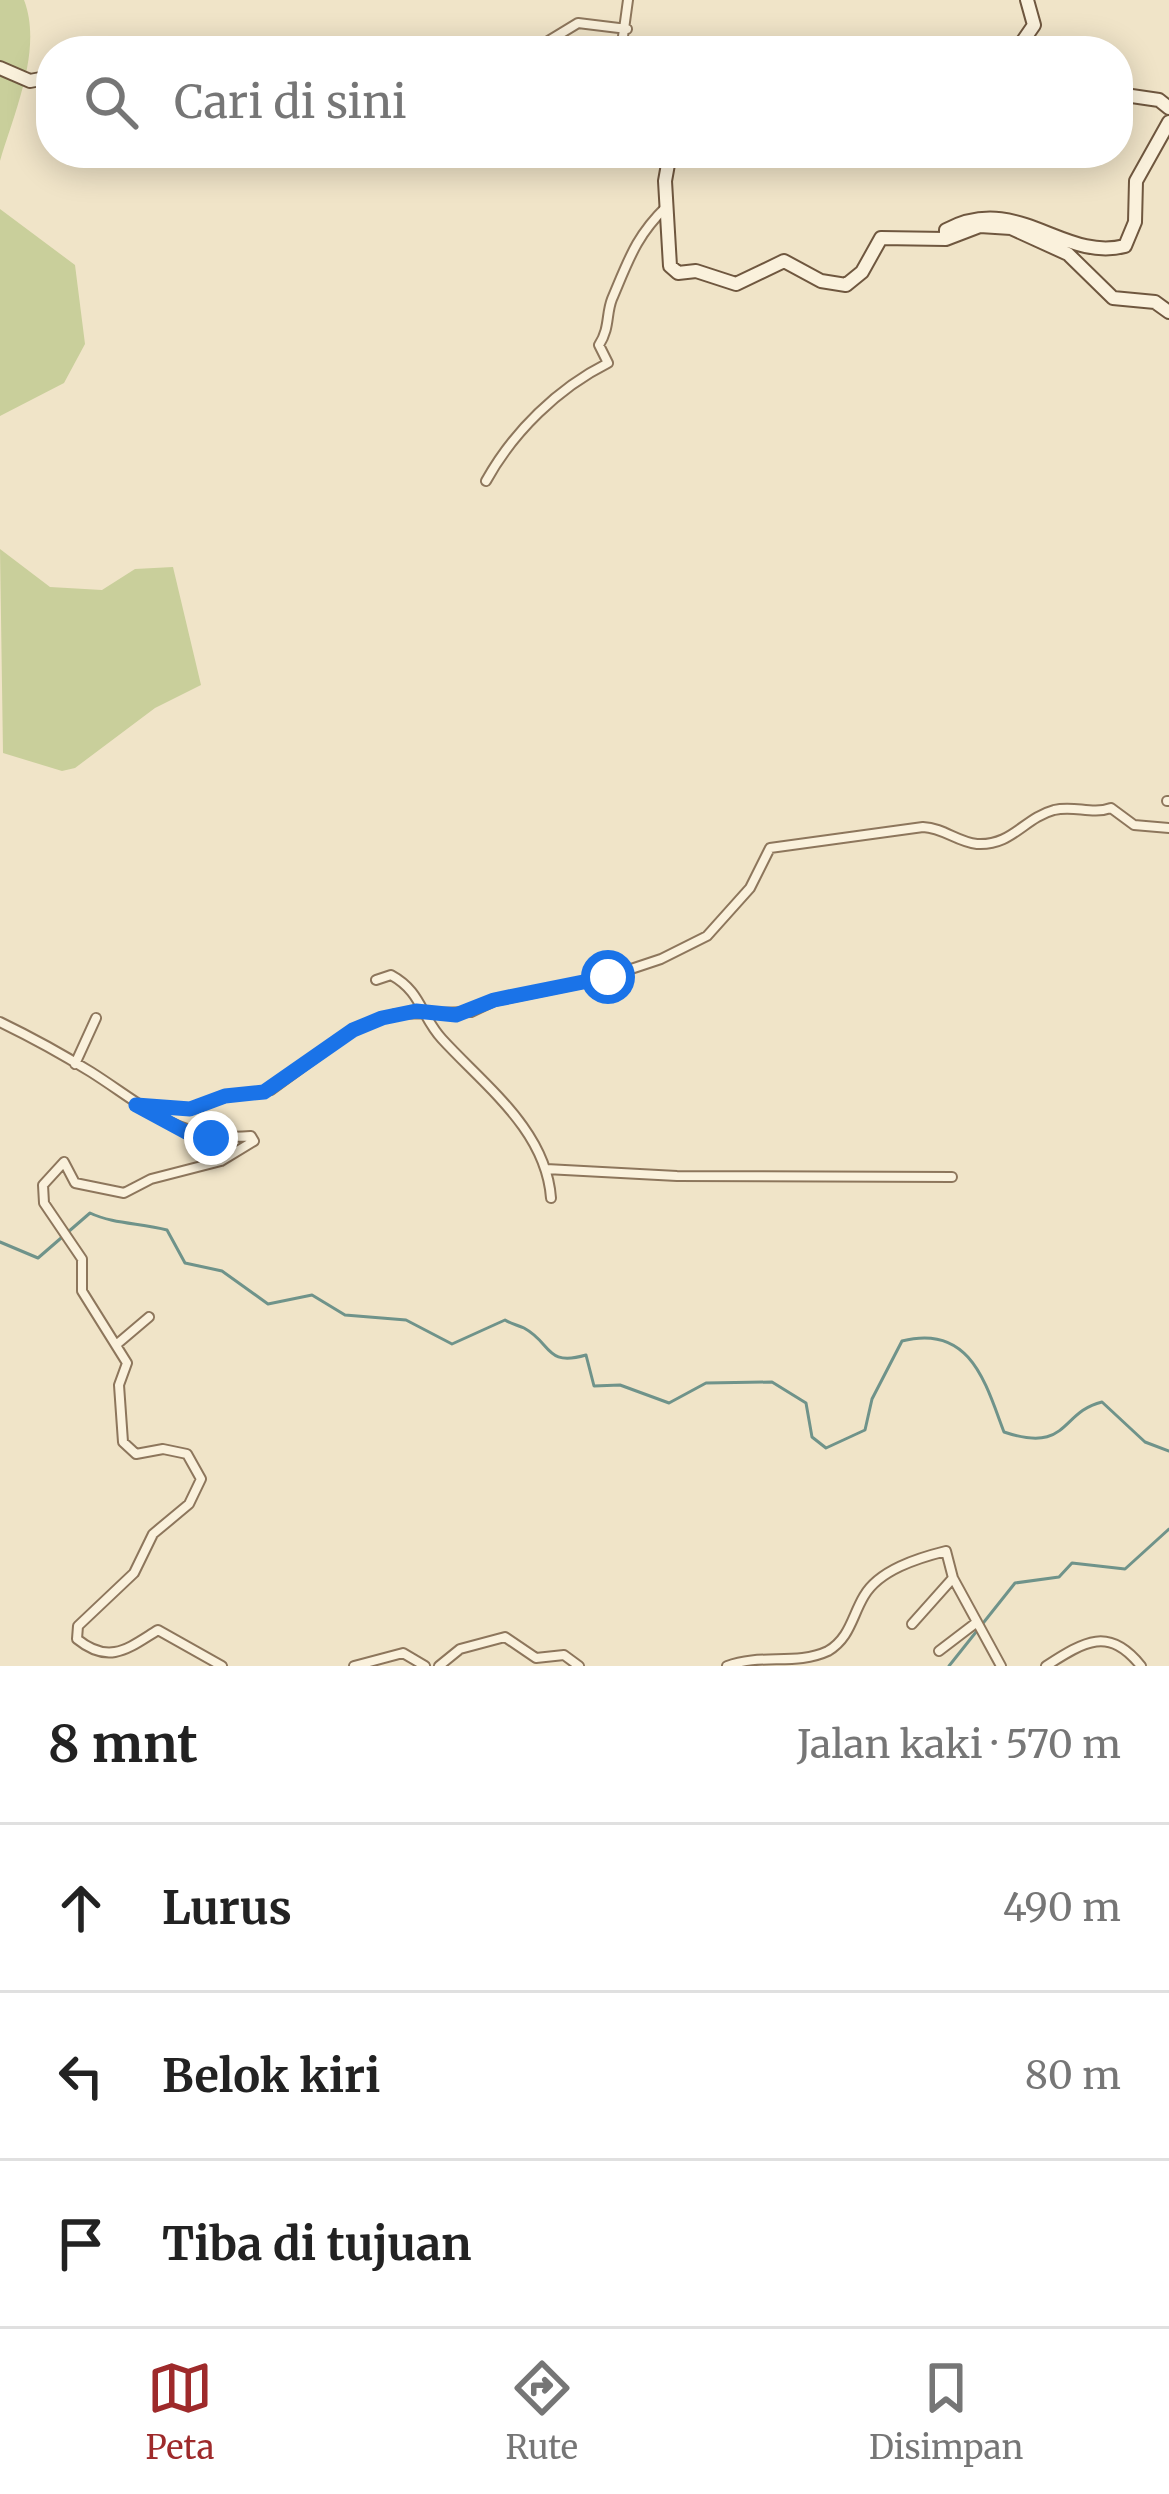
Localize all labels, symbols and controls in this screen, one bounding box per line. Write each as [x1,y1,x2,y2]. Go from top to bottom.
search box [36,36,1133,168]
icon: search [78,69,144,135]
text: Cari di sini [174,74,407,130]
route start [581,950,635,1004]
route end [184,1111,238,1165]
text: 8 mnt [48,1712,198,1776]
text: Jalan kaki · 570 m [797,1720,1121,1769]
icon: ahead [48,1875,114,1941]
text: Lurus [162,1880,292,1936]
text: 490 m [1003,1883,1121,1932]
icon: left [48,2043,114,2109]
text: Belok kiri [162,2048,380,2104]
text: 80 m [1025,2051,1121,2100]
icon: arrive [48,2211,114,2277]
text: Tiba di tujuan [162,2216,472,2272]
tab: Peta [146,2355,214,2468]
tab: Rute [506,2355,578,2468]
tab: Disimpan [869,2355,1023,2468]

